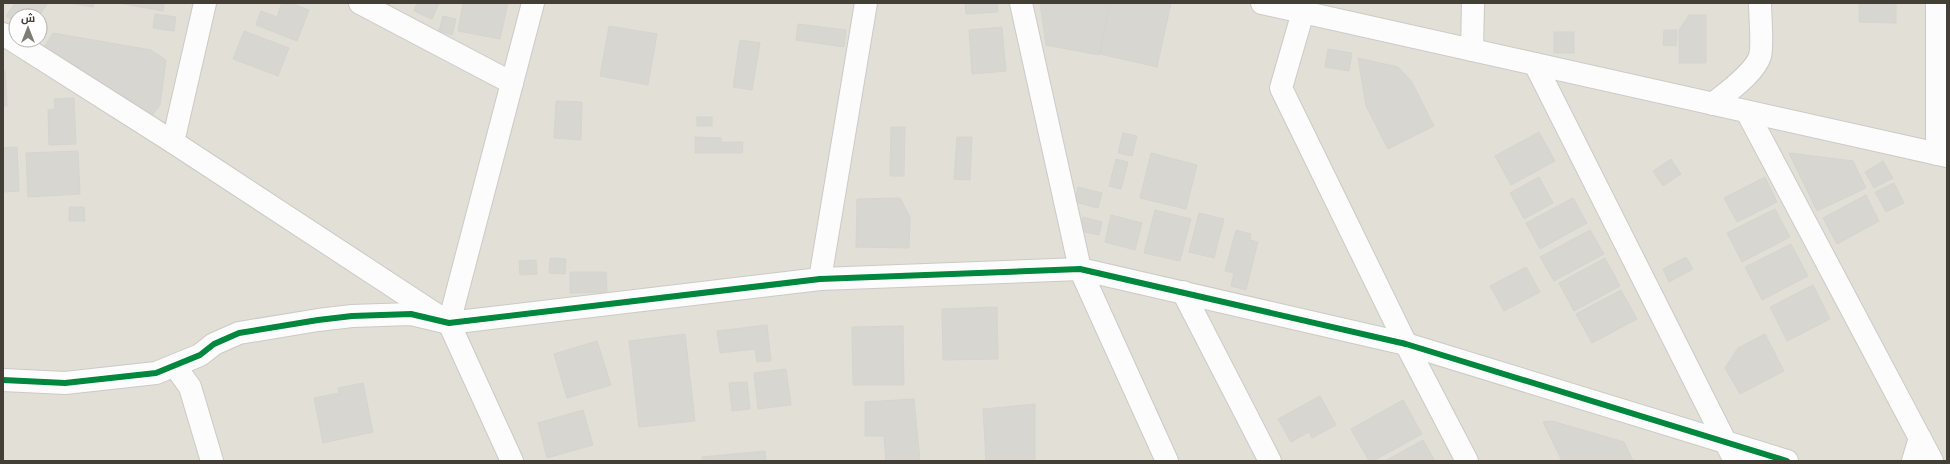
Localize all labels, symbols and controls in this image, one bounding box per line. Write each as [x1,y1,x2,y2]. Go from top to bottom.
north arrow [8,8,48,48]
text: ش [21,11,35,25]

